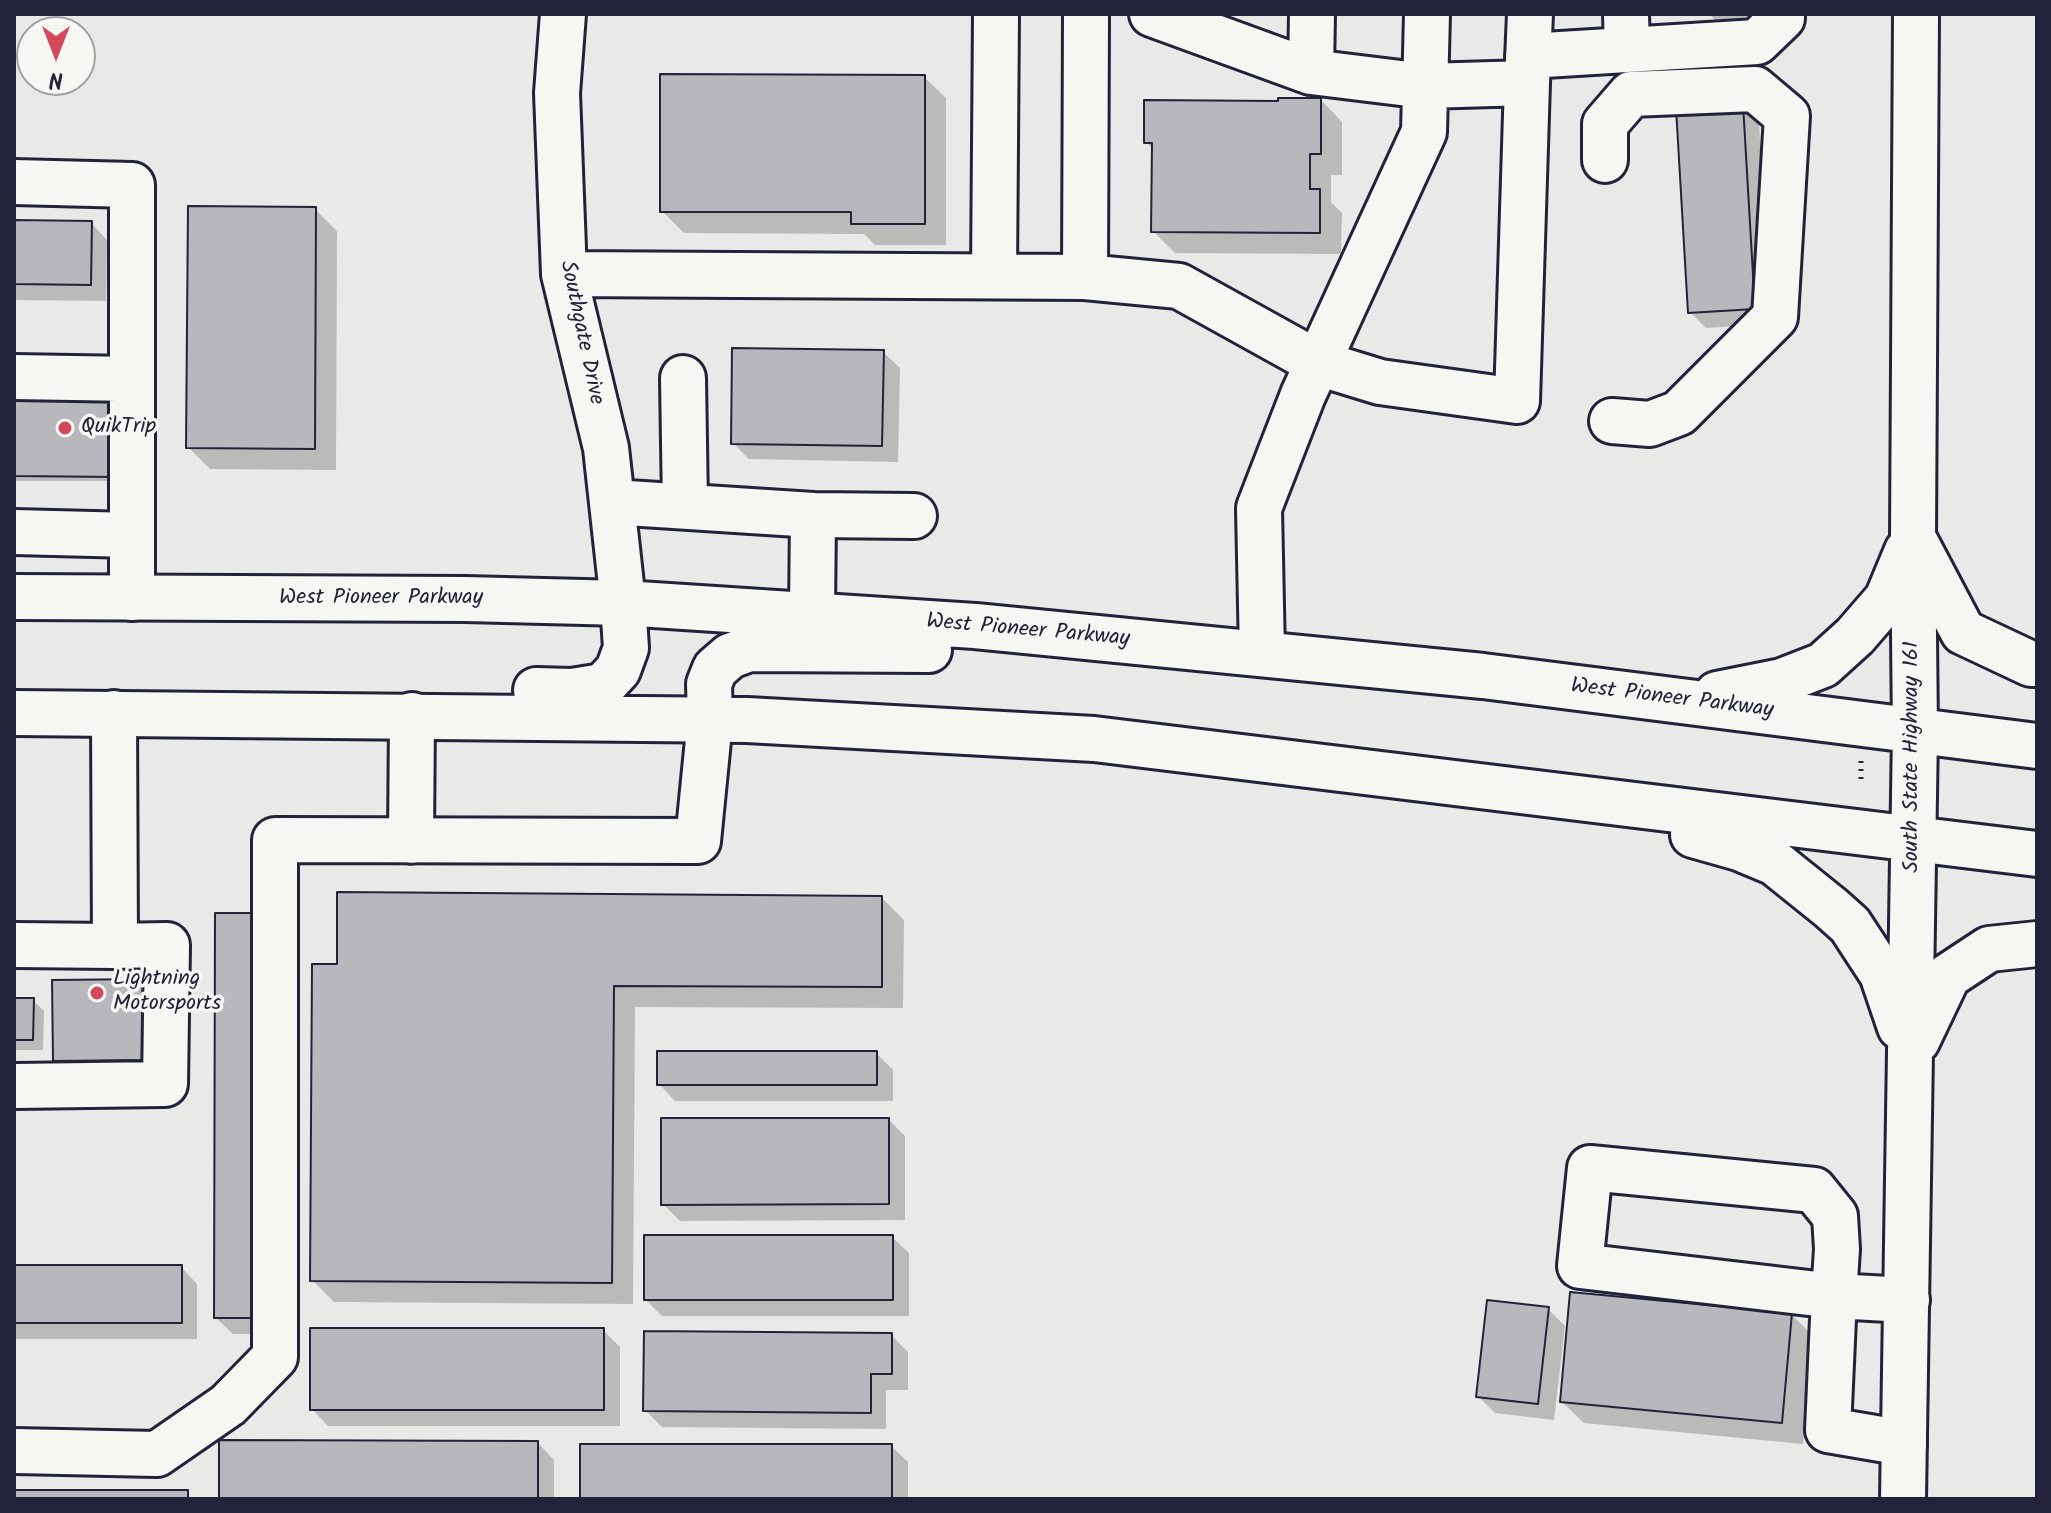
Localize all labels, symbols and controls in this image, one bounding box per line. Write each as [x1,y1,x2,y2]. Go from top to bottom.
north arrow [16,16,96,96]
text: N [49,61,63,96]
street label: Southgate Drive [552,259,608,407]
place label: QuikTrip [81,415,156,441]
marker: QuikTrip [56,419,74,437]
street label: West Pioneer Parkway [279,586,483,612]
street label: West Pioneer Parkway [925,610,1131,654]
street label: South State Highway 161 [1900,641,1926,873]
street label: West Pioneer Parkway [1569,674,1775,726]
place label: Lightning Motorsports [113,967,221,1018]
marker: Lightning Motorsports [88,984,106,1002]

